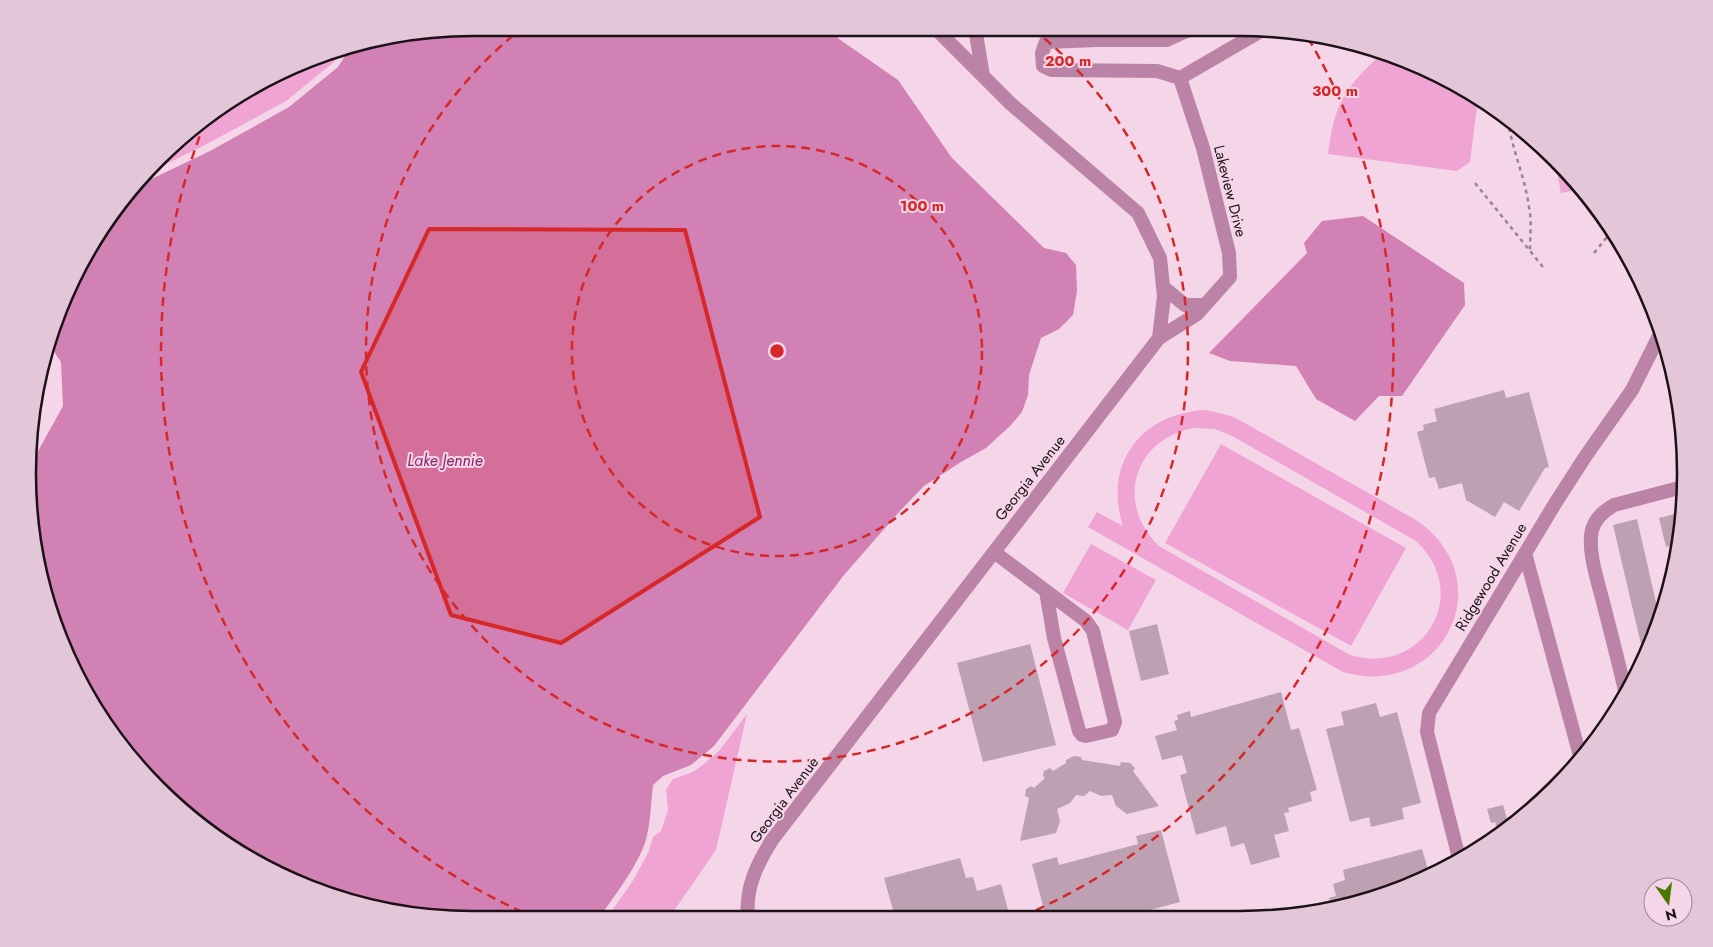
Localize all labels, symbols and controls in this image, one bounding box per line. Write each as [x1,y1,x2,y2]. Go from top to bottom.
text: 200 m [1045,50,1091,72]
text: 300 m [1312,80,1358,102]
street label: Lakeview Drive [1208,143,1252,239]
text: 100 m [900,195,944,217]
centre of rings [768,342,786,360]
street label: Georgia Avenue [990,430,1071,525]
water label: Lake Jennie [407,449,483,472]
street label: Ridgewood Avenue [1450,518,1532,635]
street label: Georgia Avenue [744,752,824,848]
north arrow [1643,877,1693,927]
text: N [1663,904,1679,926]

